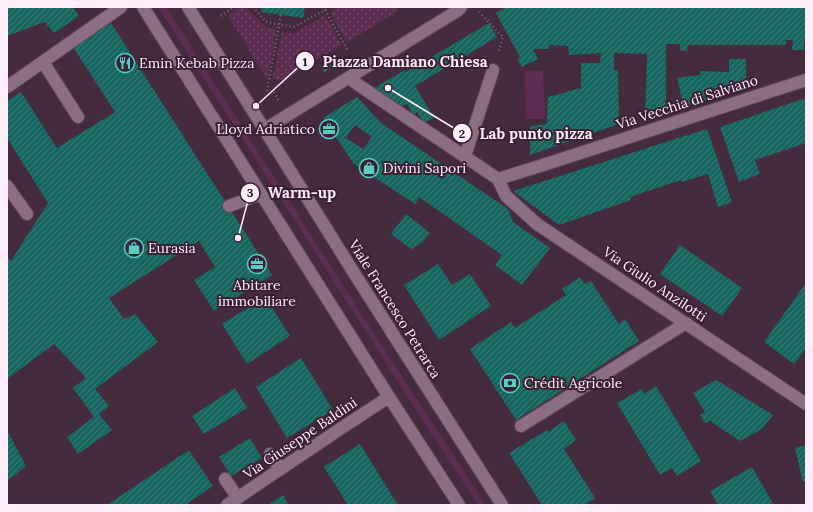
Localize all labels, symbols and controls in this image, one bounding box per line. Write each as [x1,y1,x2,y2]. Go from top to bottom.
callout: Piazza Damiano Chiesa [295,48,496,75]
restaurant icon: Emin Kebab Pizza [114,52,136,74]
text: Piazza Damiano Chiesa [322,52,488,71]
place label: Emin Kebab Pizza [139,54,254,72]
text: 1 [303,54,308,69]
street label: Via Vecchia di Salviano [613,71,760,134]
office icon: Lloyd Adriatico [318,118,340,140]
place label: Lloyd Adriatico [217,120,315,138]
callout: Lab punto pizza [452,120,601,147]
text: Lab punto pizza [479,124,593,143]
text: 2 [459,126,465,141]
shop icon: Divini Sapori [358,157,380,179]
place label: Divini Sapori [383,159,466,177]
callout: Warm-up [240,179,344,206]
text: Warm-up [268,183,336,202]
text: 3 [247,185,254,200]
street label: Viale Francesco Petrarca [344,235,445,382]
shop icon: Eurasia [123,237,145,259]
place label: Eurasia [148,239,196,257]
street label: Via Giulio Anzilotti [599,242,710,325]
office icon: Abitare immobiliare [246,253,268,275]
place label: Abitare immobiliare [218,276,296,310]
bank icon: Crédit Agricole [499,372,521,394]
place label: Crédit Agricole [524,374,623,392]
street label: Via Giuseppe Baldini [239,393,360,483]

